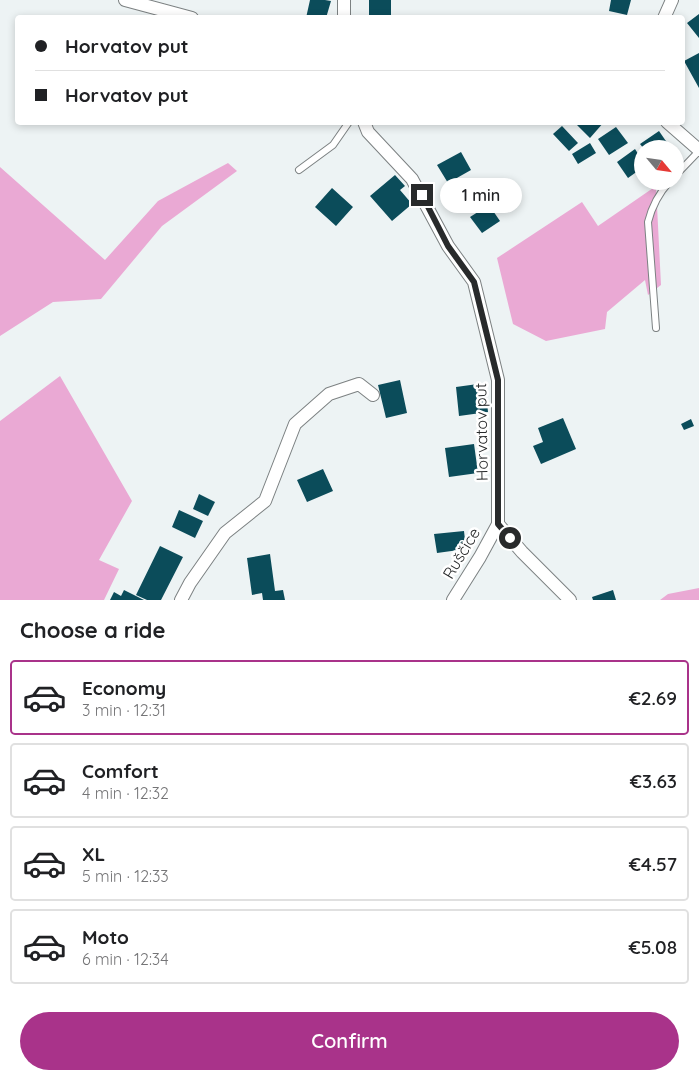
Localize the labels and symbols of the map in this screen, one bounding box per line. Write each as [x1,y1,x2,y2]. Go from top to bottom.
north arrow [634,140,684,190]
callout: 1 min [440,178,522,212]
route end [411,184,433,206]
street label: Horvatov put [470,383,492,481]
street label: Ruščice [438,524,484,582]
route start [499,527,521,549]

